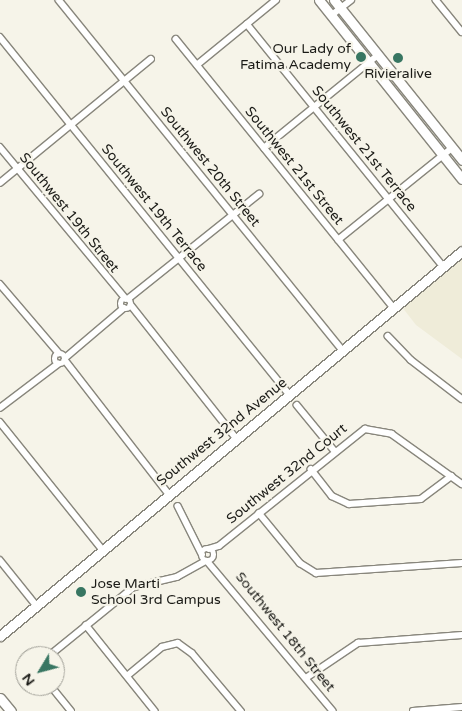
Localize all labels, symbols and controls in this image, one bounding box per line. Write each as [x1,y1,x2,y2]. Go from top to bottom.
place label: Our Lady of Fatima Academy [240,41,351,74]
marker: Our Lady of Fatima Academy [355,51,367,63]
marker: Rivieralive [392,52,404,64]
place label: Rivieralive [364,66,432,82]
street label: Southwest 21st Terrace [308,83,420,215]
street label: Southwest 20th Street [157,104,263,230]
street label: Southwest 21st Street [241,104,347,228]
street label: Southwest 19th Terrace [98,141,210,275]
street label: Southwest 19th Street [16,150,122,276]
street label: Southwest 32nd Avenue [154,374,290,490]
street label: Southwest 32nd Court [224,420,350,528]
street label: Southwest 18th Street [232,569,338,695]
place label: Jose Marti School 3rd Campus [91,576,221,608]
marker: Jose Marti School 3rd Campus [75,586,87,598]
north arrow [15,646,65,696]
text: N [18,670,39,689]

